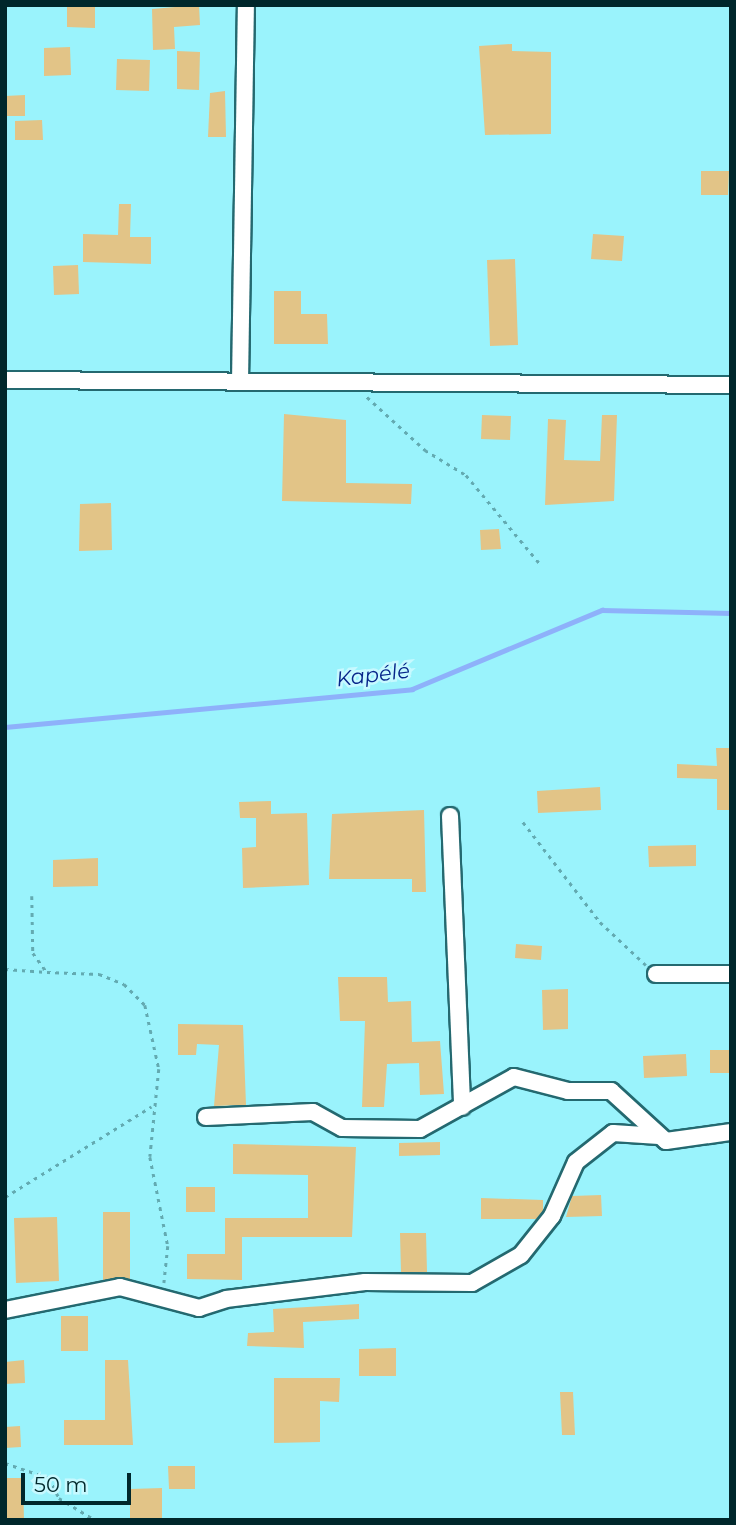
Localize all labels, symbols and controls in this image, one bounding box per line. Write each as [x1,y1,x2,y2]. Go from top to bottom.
water label: Kapélé [335,658,411,692]
scale bar [24,1458,135,1502]
text: 50 m [34,1472,88,1497]

